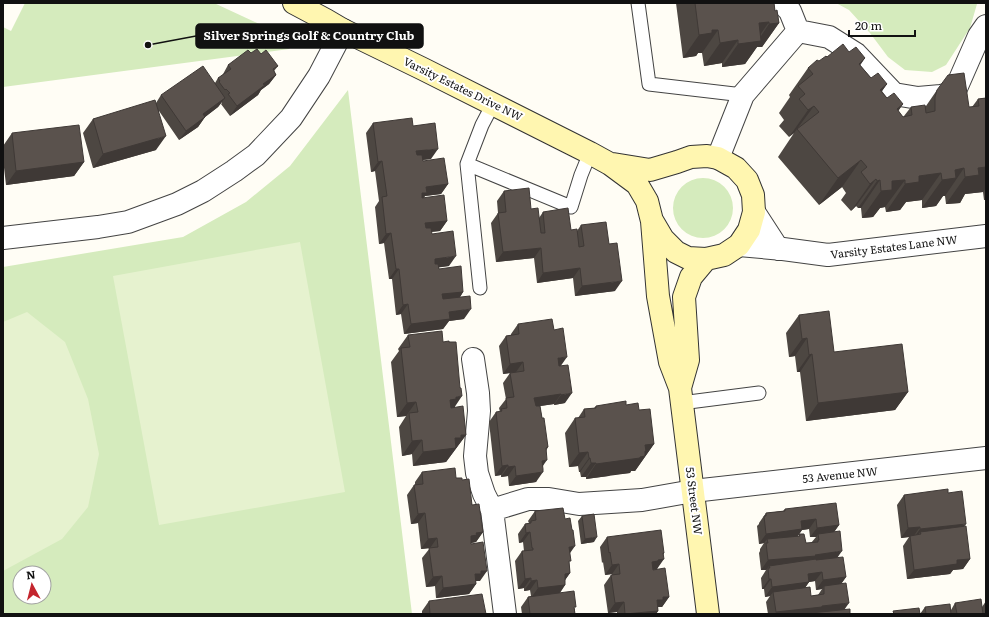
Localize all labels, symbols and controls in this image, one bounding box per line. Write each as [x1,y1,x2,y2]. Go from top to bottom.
scale bar [849,12,915,38]
text: 20 m [855,16,882,34]
callout: Silver Springs Golf & Country Club [196,24,423,48]
text: Silver Springs Golf & Country Club [204,26,415,44]
street label: Varsity Estates Drive NW [401,52,526,124]
street label: Varsity Estates Lane NW [830,230,958,262]
street label: 53 Avenue NW [801,462,878,486]
street label: 53 Street NW [683,466,707,536]
north arrow [12,565,52,605]
text: N [25,566,36,583]

